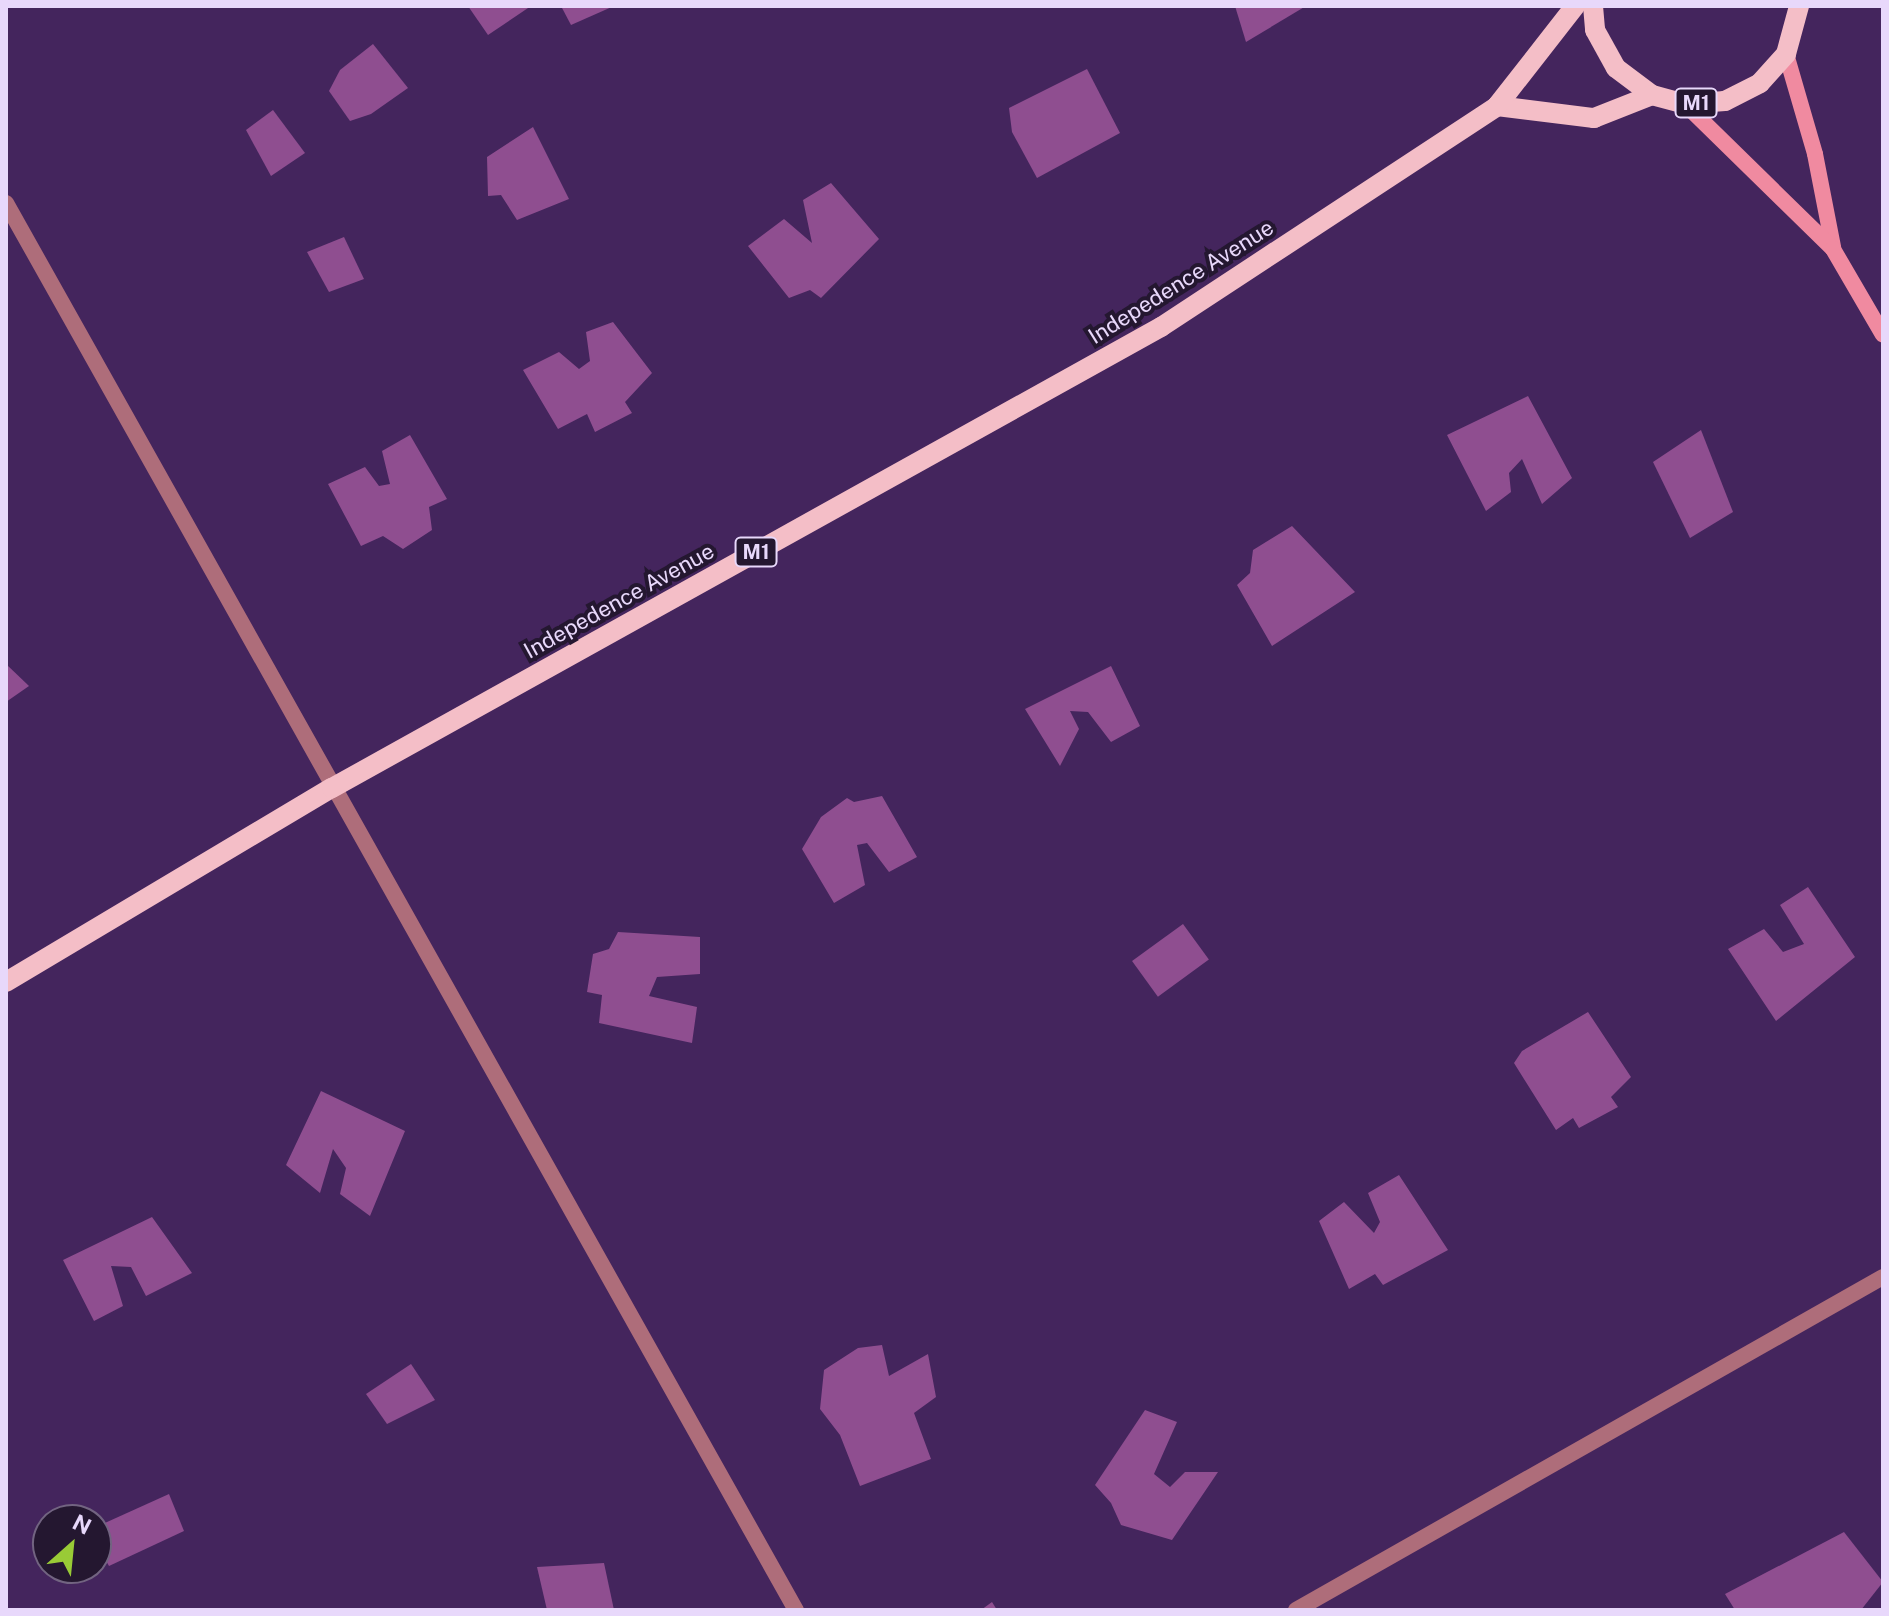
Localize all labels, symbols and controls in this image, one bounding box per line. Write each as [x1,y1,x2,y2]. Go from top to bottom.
road number: M1 [1674,87,1718,119]
street label: Indepedence Avenue [1083,214,1279,350]
road number: M1 [734,536,778,568]
street label: Indepedence Avenue [519,538,719,664]
north arrow [32,1504,112,1584]
text: N [68,1509,96,1540]

